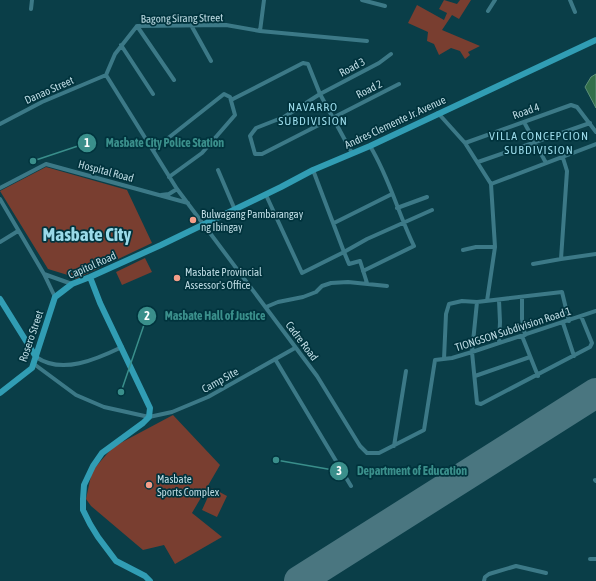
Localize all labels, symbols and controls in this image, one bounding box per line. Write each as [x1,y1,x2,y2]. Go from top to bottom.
street label: Bagong Sirang Street [141,11,223,25]
street label: Road 3 [337,55,367,79]
street label: Danao Street [23,74,75,106]
street label: Road 2 [354,77,384,101]
street label: Andres Clemente Jr. Avenue [342,93,448,151]
district label: NAVARRO SUBDIVISION [278,100,348,128]
street label: Road 4 [511,101,541,121]
district label: VILLA CONCEPCION SUBDIVISION [489,129,589,157]
callout: Masbate City Police Station [77,131,232,155]
text: 1 [84,136,90,150]
text: Masbate City Police Station [106,136,224,150]
street label: Hospital Road [77,158,135,184]
place label: Bulwagang Pambarangay ng Ibingay [201,208,304,233]
marker: Bulwagang Pambarangay ng Ibingay [188,215,198,225]
district label: Masbate City [43,223,132,245]
street label: Capitol Road [66,249,118,281]
place label: Masbate Provincial Assessor's Office [185,266,262,291]
marker: Masbate Provincial Assessor's Office [172,273,182,283]
callout: Masbate Hall of Justice [137,304,274,328]
street label: TIONGSON Subdivision Road 1 [453,305,573,353]
street label: Rosero Street [17,309,45,363]
text: 2 [144,309,150,323]
text: Masbate Hall of Justice [165,309,266,323]
street label: Cadre Road [283,319,321,363]
street label: Camp Site [200,365,240,395]
callout: Department of Education [329,459,475,483]
text: 3 [336,464,342,478]
text: Department of Education [357,464,467,478]
place label: Masbate Sports Complex [157,473,220,498]
marker: Masbate Sports Complex [144,480,154,490]

